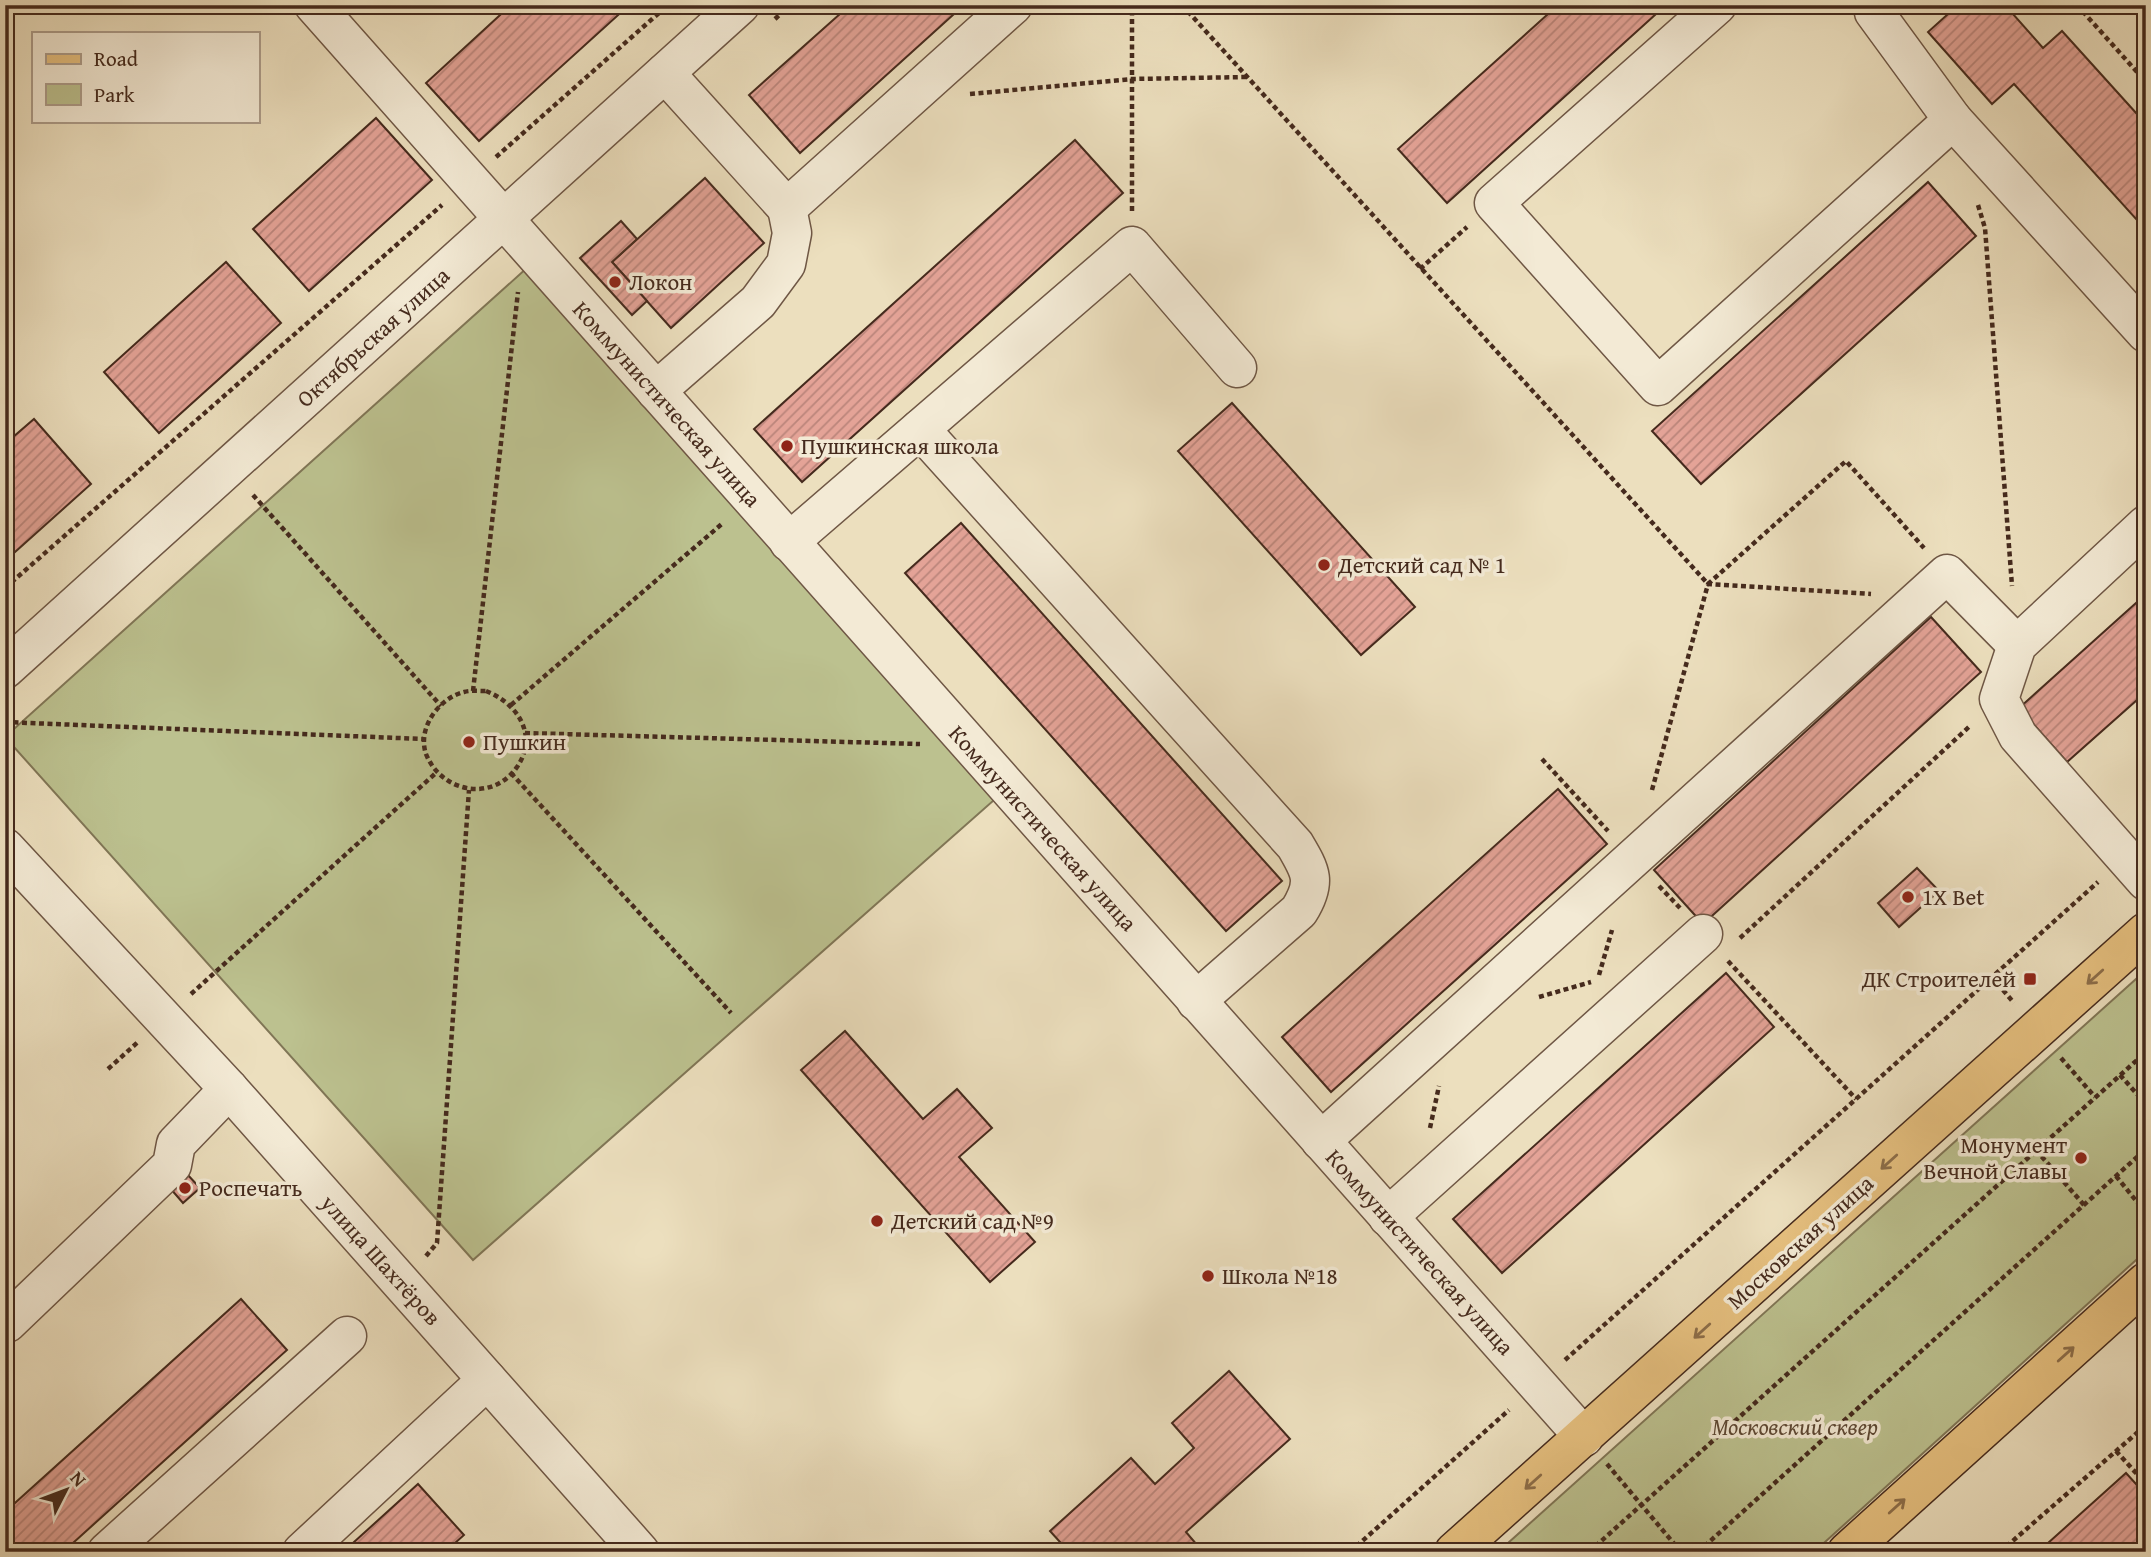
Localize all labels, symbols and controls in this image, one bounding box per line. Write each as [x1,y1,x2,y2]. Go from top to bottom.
legend [32,32,259,122]
text: Road [94,43,139,74]
text: Park [94,79,135,110]
street label: Октябрьская улица [289,259,456,414]
place label: Локон [629,265,692,298]
marker: Локон [607,274,623,290]
street label: Коммунистическая улица [566,293,769,514]
place label: Пушкинская школа [801,429,999,462]
marker: Пушкинская школа [779,438,795,454]
place label: Детский сад № 1 [1337,548,1506,581]
marker: Детский сад № 1 [1316,557,1332,573]
street label: Коммунистическая улица [942,717,1145,938]
place label: Пушкин [483,725,566,758]
marker: Пушкин [461,734,477,750]
place label: 1X Bet [1922,880,1984,913]
marker: 1X Bet [1900,889,1916,905]
place label: ДК Строителей [1861,962,2016,995]
one-way arrow [2086,969,2104,985]
marker: ДК Строителей [2022,971,2038,987]
place label: Монумент Вечной Славы [1924,1128,2067,1187]
street label: Коммунистическая улица [1319,1141,1522,1362]
marker: Монумент Вечной Славы [2073,1150,2089,1166]
one-way arrow [1881,1154,1899,1170]
street label: Московская улица [1719,1167,1880,1316]
place label: Роспечать [199,1171,302,1204]
marker: Роспечать [177,1180,193,1196]
street label: улица Шахтёров [313,1186,449,1333]
place label: Детский сад №9 [890,1204,1054,1237]
marker: Детский сад №9 [869,1213,885,1229]
place label: Школа №18 [1222,1259,1338,1292]
marker: Школа №18 [1200,1268,1216,1284]
one-way arrow [1694,1322,1711,1339]
one-way arrow [2057,1346,2075,1362]
park label: Московский сквер [1712,1410,1878,1443]
north arrow [32,1456,102,1526]
text: N [64,1465,93,1493]
one-way arrow [1524,1474,1542,1490]
one-way arrow [1888,1498,1906,1514]

